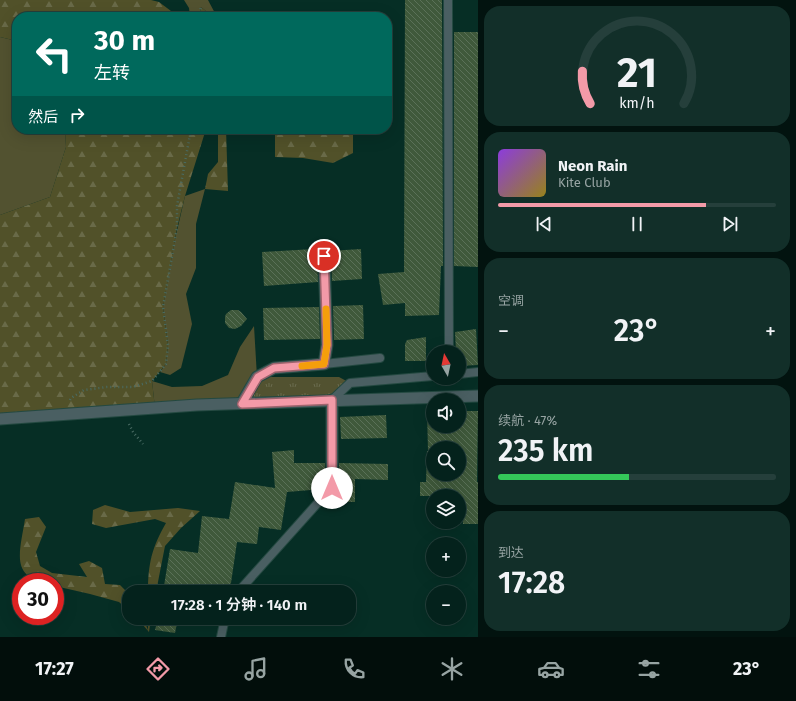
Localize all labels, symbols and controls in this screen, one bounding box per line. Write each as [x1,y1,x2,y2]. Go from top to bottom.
text: 30 m [94,24,155,57]
icon: left [28,28,80,80]
text: 21 [617,48,657,98]
text: 左转 [94,62,130,84]
text: km/h [619,95,655,112]
icon: right [66,104,88,126]
text: 然后 [28,108,58,126]
text: Neon Rain [558,157,627,175]
text: Kite Club [558,175,611,190]
icon: previous [533,213,555,235]
icon: pause [626,213,648,235]
icon: next [719,213,741,235]
pin [307,239,341,273]
icon: arrive [313,245,335,267]
text: 空调 [498,293,524,308]
text: 23° [614,313,660,349]
text: − [498,318,509,345]
text: + [765,318,776,345]
north arrow [426,345,466,385]
map controls [426,345,466,625]
button: sound [426,393,466,433]
text: 续航 · 47% [498,413,557,428]
text: 235 km [498,433,594,469]
button: search [426,441,466,481]
position arrow [311,467,353,509]
button: layers [426,489,466,529]
button: + [426,537,466,577]
text: 到达 [498,545,524,560]
text: 17:28 [498,565,565,601]
speed limit sign: 30 [12,573,64,625]
button: − [426,585,466,625]
text: 17:28 · 1 分钟 · 140 m [171,596,307,614]
icon: directions [144,655,172,683]
icon: music [242,655,270,683]
icon: phone [340,655,368,683]
icon: climate [438,655,466,683]
icon: car [537,655,565,683]
icon: filters [635,655,663,683]
text: 17:27 [35,658,74,680]
text: 23° [733,658,761,680]

